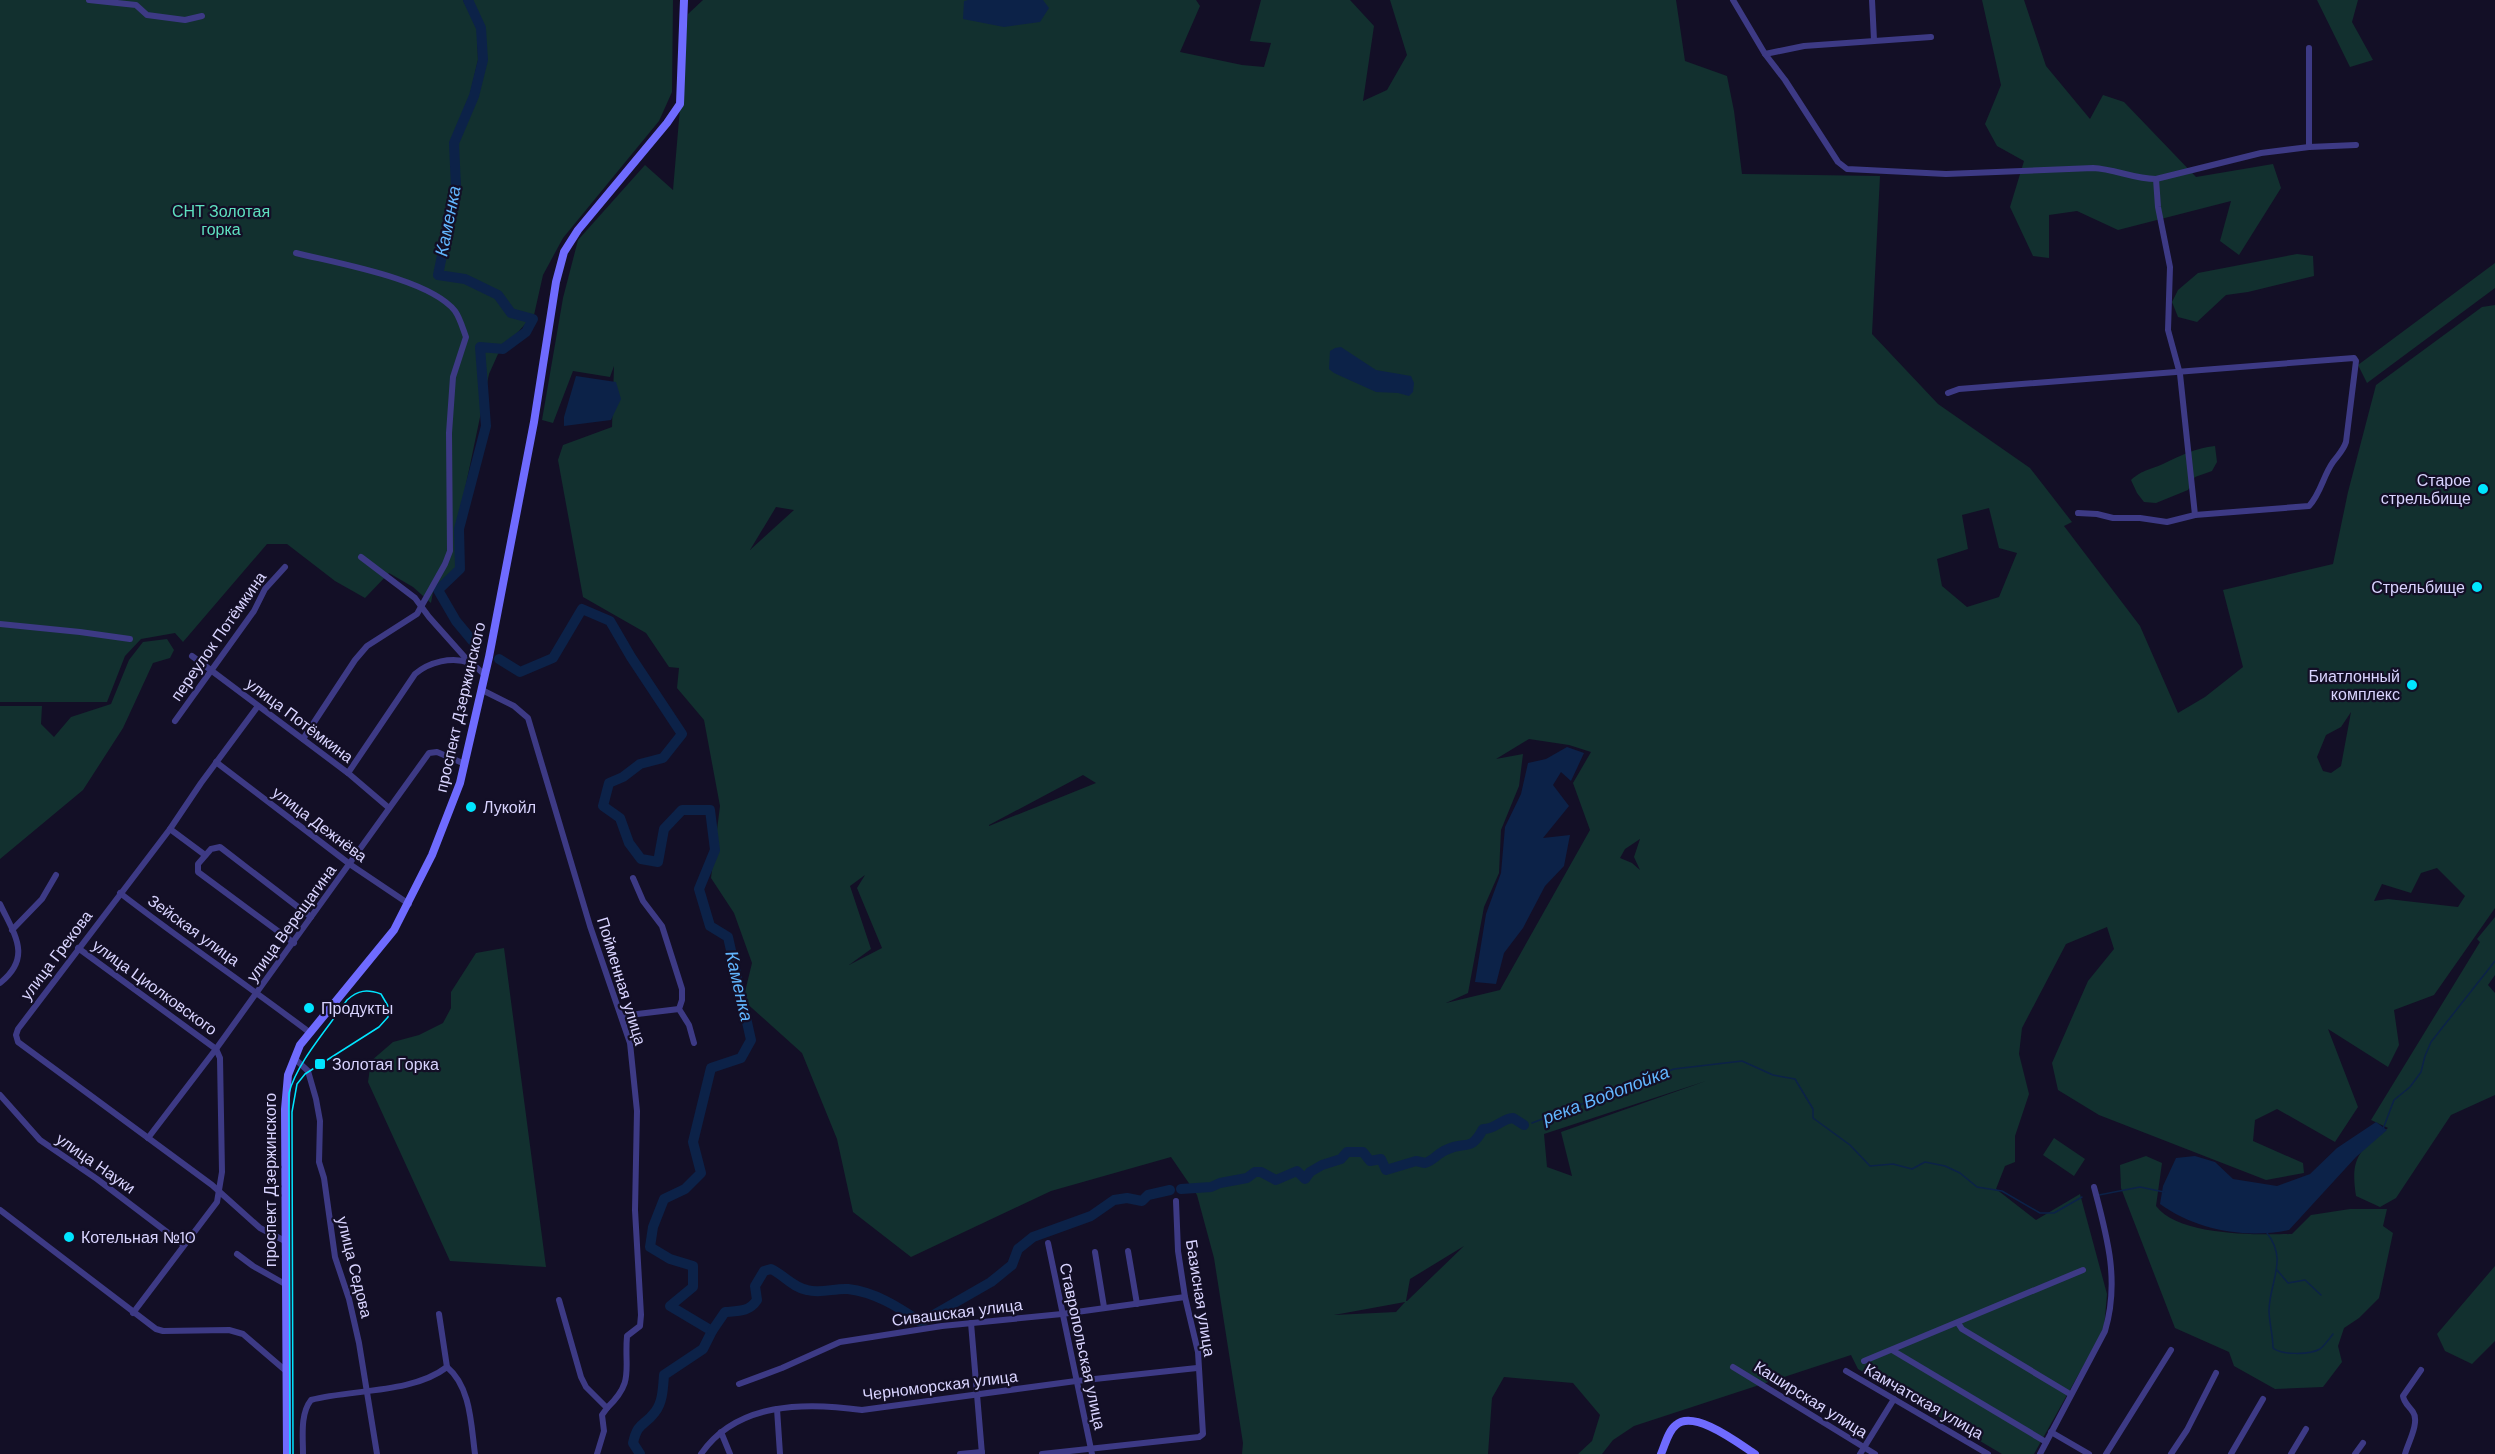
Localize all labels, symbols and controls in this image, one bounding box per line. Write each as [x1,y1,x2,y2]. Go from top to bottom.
water label: Каменка [429,184,467,258]
park label: СНТ Золотая горка [172,201,270,240]
place label: Старое стрельбище [2381,470,2471,509]
marker: Старое стрельбище [2476,482,2490,496]
street label: переулок Потёмкина [166,567,271,705]
place label: Стрельбище [2371,577,2465,598]
marker: Стрельбище [2470,580,2484,594]
street label: проспект Дзержинского [431,620,490,794]
place label: Биатлонный комплекс [2309,666,2400,705]
street label: улица Потёмкина [242,673,358,768]
marker: Биатлонный комплекс [2405,678,2419,692]
street label: улица Дежнёва [268,782,371,867]
place label: Лукойл [483,797,536,818]
marker: Лукойл [464,800,478,814]
street label: улица Верещагина [242,860,341,986]
street label: Зейская улица [144,890,244,971]
street label: улица Грекова [16,906,97,1004]
street label: Пойменная улица [592,915,651,1048]
street label: улица Циолковского [88,935,222,1040]
water label: Каменка [719,949,759,1023]
place label: Продукты [321,998,393,1019]
marker: Продукты [302,1001,316,1015]
place label: Золотая Горка [332,1054,439,1075]
marker: Золотая Горка [313,1057,327,1071]
water label: река Водопойка [1538,1060,1673,1131]
street label: проспект Дзержинского [260,1093,281,1267]
street label: улица Науки [52,1128,140,1199]
street label: улица Седова [332,1214,377,1320]
place label: Котельная №10 [81,1227,196,1248]
marker: Котельная №10 [62,1230,76,1244]
street label: Базисная улица [1181,1238,1220,1358]
street label: Ставропольская улица [1055,1261,1110,1431]
street label: Сивашская улица [890,1294,1024,1331]
street label: Каширская улица [1750,1356,1872,1443]
street label: Камчатская улица [1860,1359,1987,1444]
street label: Черноморская улица [861,1366,1019,1405]

